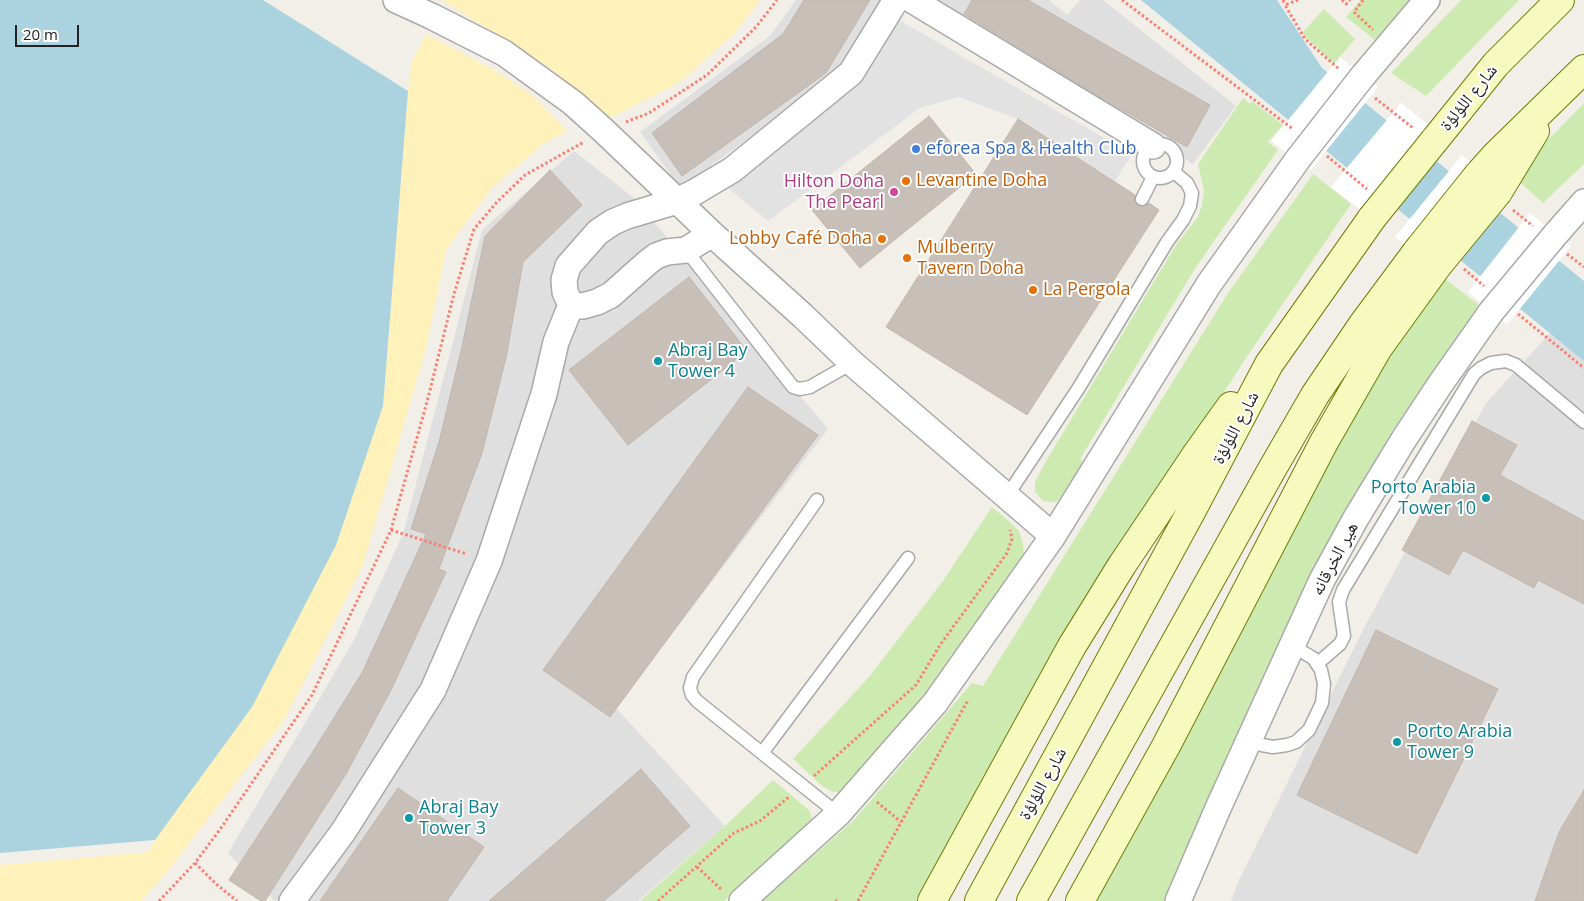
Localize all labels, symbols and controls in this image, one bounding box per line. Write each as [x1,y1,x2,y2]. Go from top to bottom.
scale bar [18,15,81,47]
text: 20 m [23,24,58,44]
street label: شارع اللؤلؤة [1436,60,1502,136]
place label: eforea Spa & Health Club [926,138,1136,160]
marker: eforea Spa & Health Club [910,143,922,155]
place label: Levantine Doha [916,170,1047,192]
place label: Hilton Doha The Pearl [784,171,884,213]
marker: Levantine Doha [900,175,912,187]
marker: Hilton Doha The Pearl [888,186,900,198]
place label: Lobby Café Doha [729,228,872,250]
marker: Lobby Café Doha [876,233,888,245]
place label: Mulberry Tavern Doha [917,237,1024,280]
marker: Mulberry Tavern Doha [901,252,913,264]
place label: La Pergola [1043,279,1131,301]
marker: La Pergola [1027,284,1039,296]
place label: Abraj Bay Tower 4 [668,340,748,382]
marker: Abraj Bay Tower 4 [652,355,664,367]
street label: شارع اللؤلؤة [1208,388,1264,468]
place label: Porto Arabia Tower 10 [1371,477,1476,520]
marker: Porto Arabia Tower 10 [1480,492,1492,504]
street label: هير الخرقانه [1307,519,1363,599]
place label: Porto Arabia Tower 9 [1407,721,1512,764]
marker: Porto Arabia Tower 9 [1391,736,1403,748]
street label: شارع اللؤلؤة [1014,744,1072,824]
place label: Abraj Bay Tower 3 [419,797,499,840]
marker: Abraj Bay Tower 3 [403,812,415,824]

